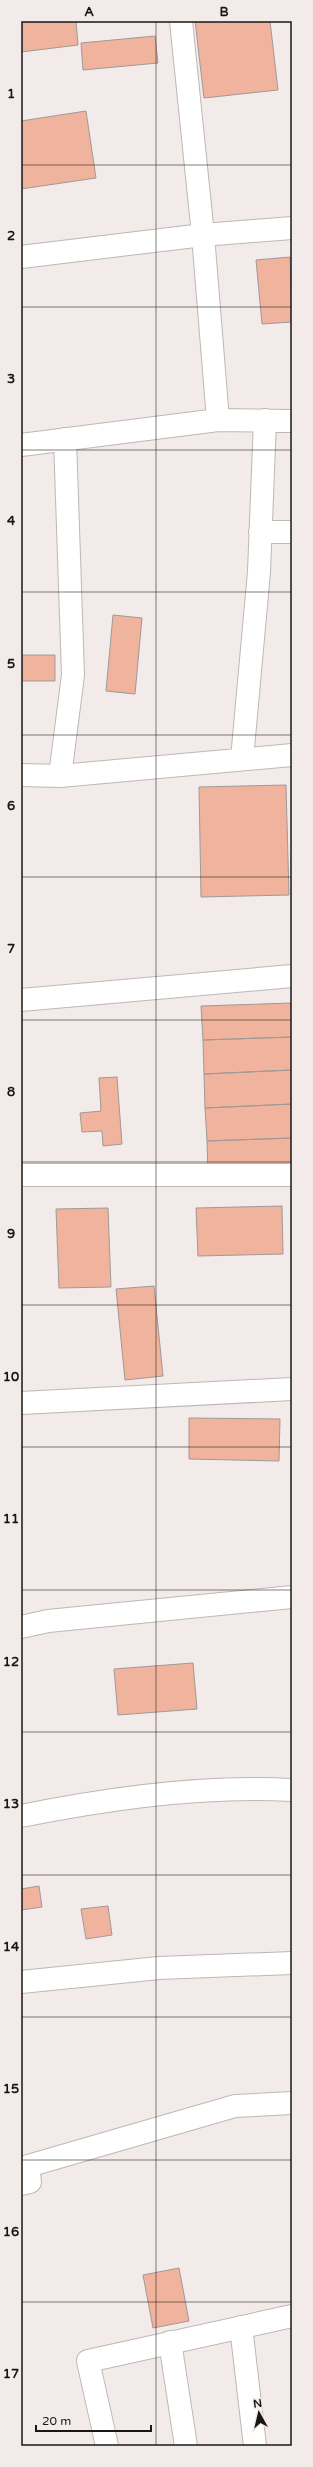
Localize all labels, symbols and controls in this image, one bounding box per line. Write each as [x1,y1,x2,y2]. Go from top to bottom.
text: A [84,4,94,20]
text: B [219,4,229,20]
text: 1 [7,86,15,102]
text: 2 [7,228,15,244]
text: 3 [7,371,15,387]
text: 4 [7,513,16,529]
text: 5 [7,656,15,672]
text: 6 [7,798,15,814]
text: 7 [7,941,15,957]
text: 8 [7,1084,15,1100]
text: 9 [7,1226,15,1242]
text: 10 [3,1369,19,1385]
text: 11 [3,1511,19,1527]
text: 12 [3,1654,19,1670]
text: 13 [3,1796,19,1812]
text: 14 [3,1939,20,1955]
text: 15 [3,2081,19,2097]
text: 16 [3,2224,19,2240]
text: 17 [3,2366,19,2382]
north arrow [239,2393,279,2433]
text: N [252,2397,263,2411]
scale bar [36,2407,151,2433]
text: 20 m [42,2414,71,2428]

